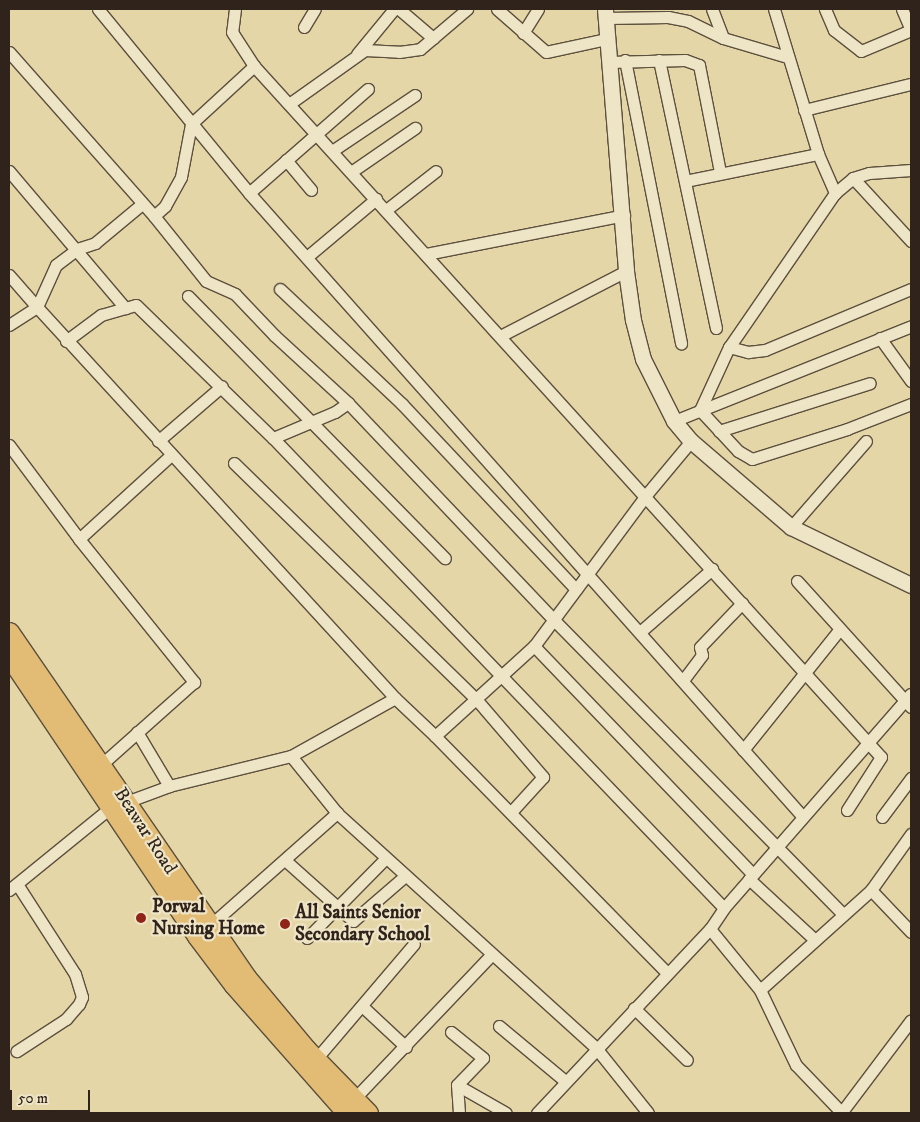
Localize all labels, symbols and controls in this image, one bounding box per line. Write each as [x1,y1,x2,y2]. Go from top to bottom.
street label: Beawar Road [109,783,181,879]
place label: Porwal Nursing Home [152,896,265,940]
place label: All Saints Senior Secondary School [295,902,430,946]
marker: Porwal Nursing Home [134,911,148,925]
marker: All Saints Senior Secondary School [279,918,291,930]
scale bar [12,1080,92,1112]
text: 50 m [18,1089,48,1108]

